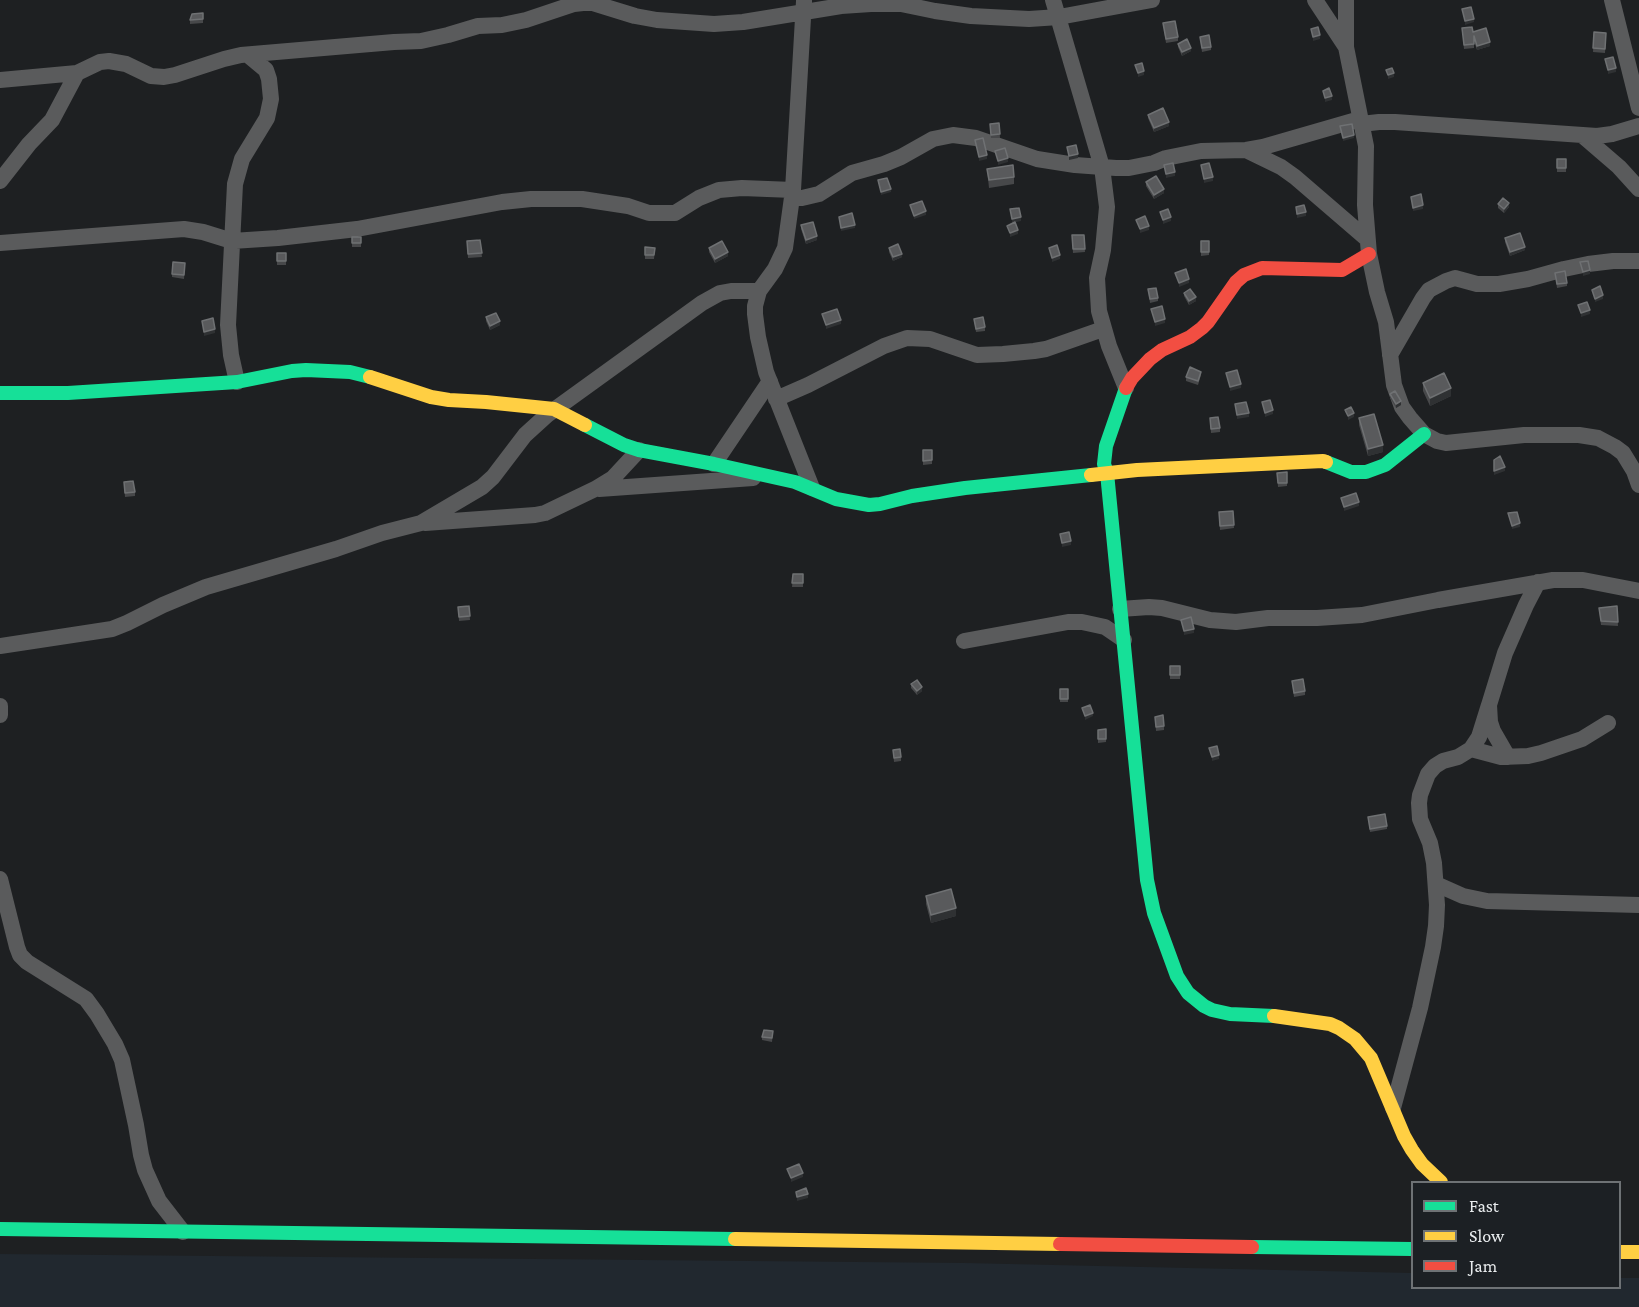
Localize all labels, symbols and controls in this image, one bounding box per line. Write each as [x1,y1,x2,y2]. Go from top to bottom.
legend [1411,1181,1621,1289]
text: Fast [1469,1196,1499,1216]
text: Slow [1469,1226,1504,1246]
text: Jam [1469,1256,1497,1276]

